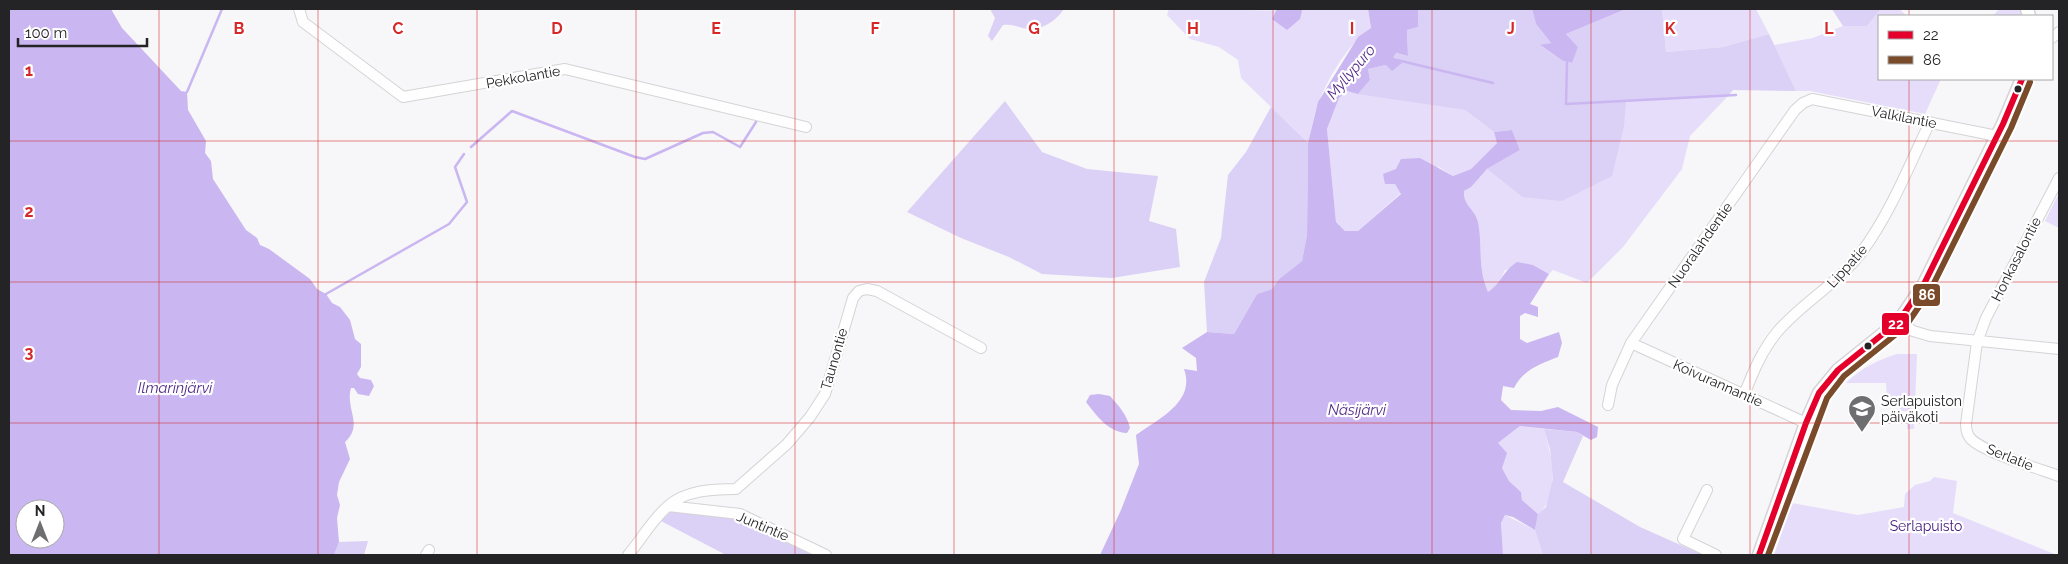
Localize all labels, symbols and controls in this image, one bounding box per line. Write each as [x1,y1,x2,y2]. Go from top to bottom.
scale bar [18,15,146,47]
legend [1878,15,2053,80]
text: B [234,19,245,38]
text: C [393,19,404,38]
text: D [551,19,563,38]
text: E [711,19,721,38]
text: F [870,19,880,38]
text: G [1028,19,1040,38]
text: H [1187,19,1199,38]
text: I [1350,19,1354,38]
text: J [1507,19,1515,38]
text: K [1665,19,1676,38]
text: L [1824,19,1834,38]
text: 100 m [25,24,67,42]
text: 22 [1923,26,1939,44]
water label: Myllypuro [1323,41,1379,103]
text: 86 [1923,51,1941,69]
text: 1 [25,61,33,80]
street label: Pekkolantie [485,63,561,91]
unlabelled marker [2013,84,2023,94]
street label: Valkilantie [1870,103,1938,131]
street label: Nuoralahdentie [1665,199,1735,291]
text: 2 [24,202,34,221]
street label: Honkasalontie [1988,214,2044,304]
street label: Lippatie [1824,241,1870,291]
line badge: 86 [1912,283,1941,307]
text: 86 [1919,287,1935,303]
line badge: 22 [1881,312,1910,336]
text: 22 [1888,316,1904,332]
street label: Taunontie [818,326,850,392]
unlabelled marker [1863,341,1873,351]
text: 3 [25,343,34,362]
street label: Koivurannantie [1671,356,1765,410]
water label: Ilmarinjärvi [138,379,213,397]
place label: Serlapuiston päiväkoti [1881,393,1962,425]
school or university icon: Serlapuiston päiväkoti [1847,394,1877,433]
water label: Näsijärvi [1328,401,1387,419]
street label: Serlatie [1984,440,2036,474]
north arrow [15,499,65,549]
text: N [35,503,45,519]
street label: Juntintie [735,508,791,544]
park label: Serlapuisto [1890,518,1962,534]

